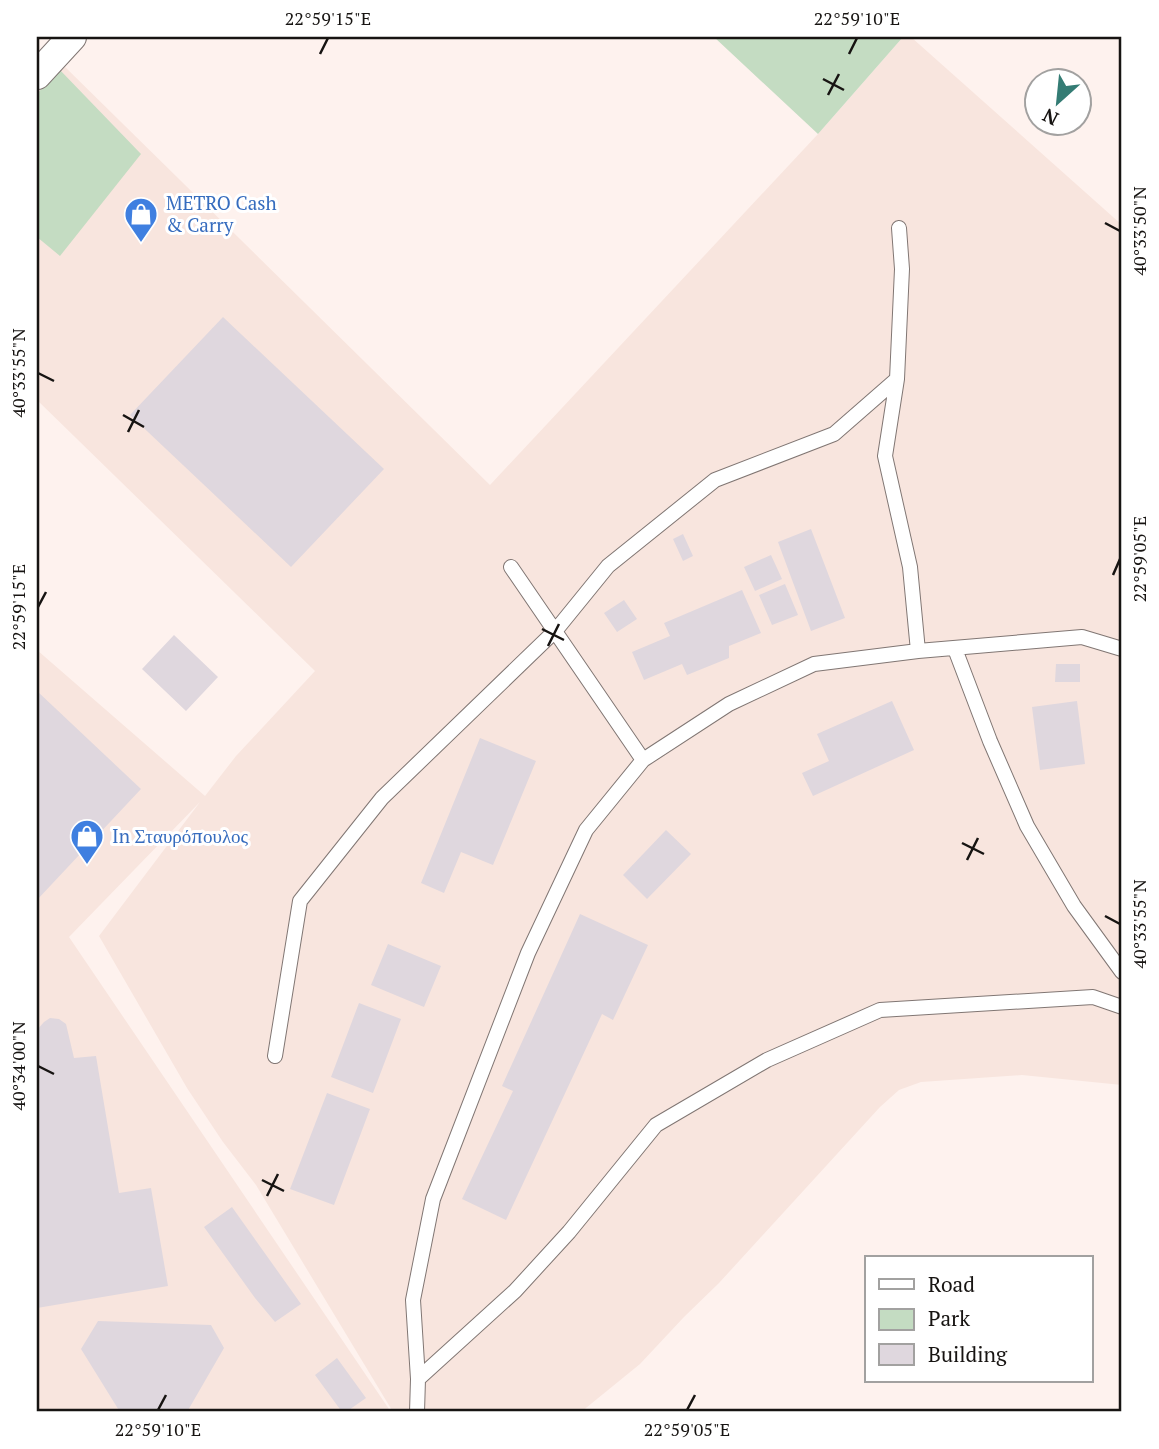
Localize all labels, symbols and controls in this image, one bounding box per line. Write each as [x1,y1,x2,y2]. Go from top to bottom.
text: 22°59'15"E [285,6,371,30]
text: 22°59'10"E [814,6,900,30]
north arrow [1023,66,1092,136]
text: N [1037,103,1062,132]
text: 40°33'50"N [1127,186,1151,276]
place label: METRO Cash & Carry [166,190,277,237]
shop icon: METRO Cash & Carry [122,195,160,244]
text: 40°33'55"N [6,328,30,418]
text: 22°59'05"E [1127,516,1151,602]
text: 22°59'15"E [6,564,30,650]
shop icon: In Σταυρόπουλος [68,817,106,866]
place label: In Σταυρόπουλος [112,823,249,848]
text: 40°33'55"N [1127,879,1151,969]
text: 40°34'00"N [6,1021,30,1111]
legend [865,1256,1092,1382]
text: Road [928,1270,975,1298]
text: Park [928,1304,970,1332]
text: Building [928,1340,1008,1368]
text: 22°59'10"E [115,1417,201,1441]
text: 22°59'05"E [644,1417,730,1441]

